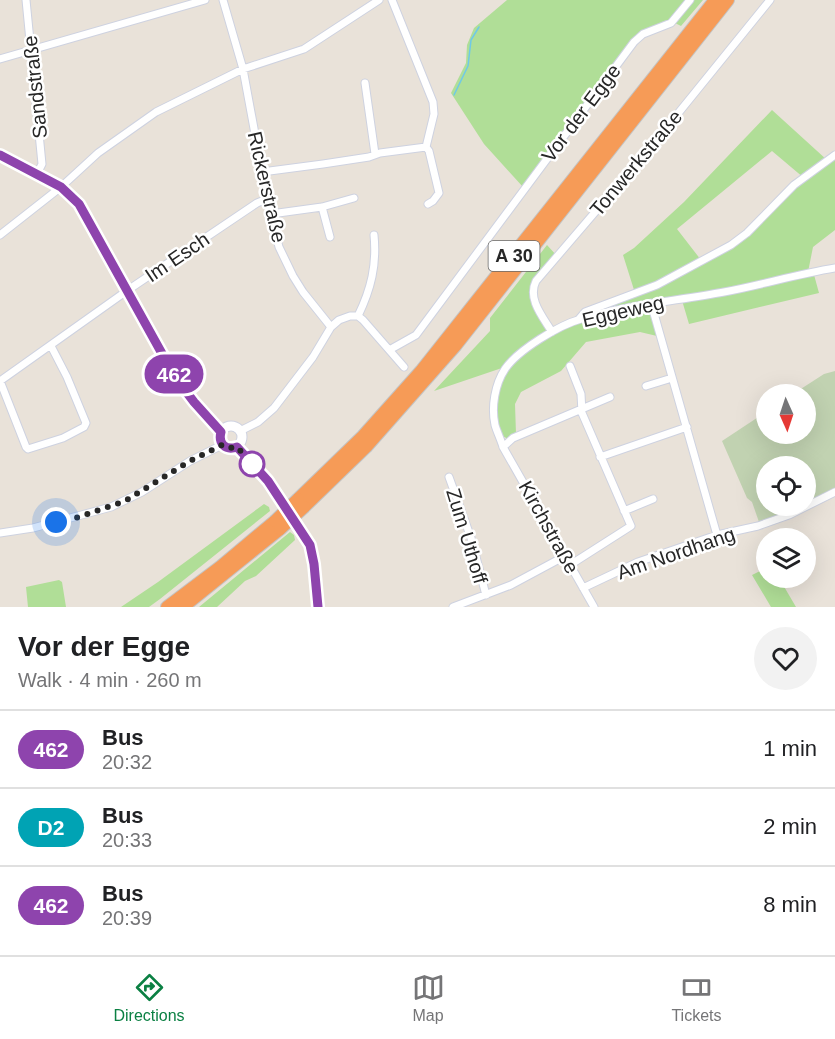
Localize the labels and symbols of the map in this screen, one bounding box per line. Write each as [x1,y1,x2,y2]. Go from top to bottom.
street label: Sandstraße [19,34,51,140]
street label: Vor der Egge [537,60,625,166]
street label: Tonwerkstraße [585,106,687,220]
street label: Rickerstraße [244,129,290,245]
street label: Im Esch [141,228,213,286]
road number: A 30 [488,241,540,271]
street label: Eggeweg [580,291,666,331]
line badge: 462 [140,354,208,394]
north arrow [756,384,816,444]
unlabelled marker [239,451,265,477]
street label: Kirchstraße [515,477,583,577]
street label: Zum Uthoff [442,486,492,587]
your location [41,507,71,537]
street label: Am Nordhang [614,523,738,583]

